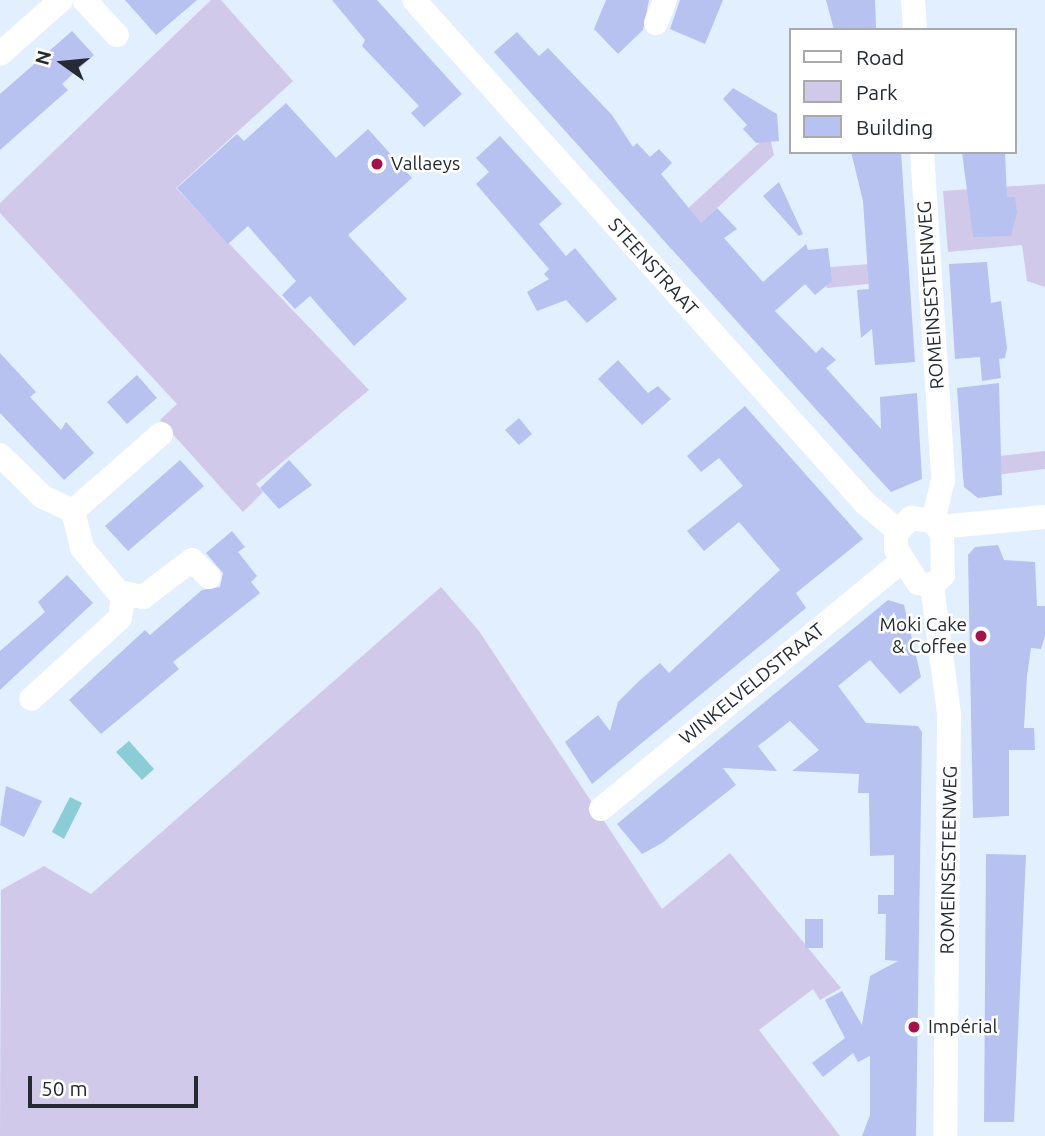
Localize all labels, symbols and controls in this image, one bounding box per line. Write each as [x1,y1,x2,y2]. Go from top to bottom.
north arrow [28,28,98,98]
legend [790,28,1017,154]
text: Road [856,45,904,69]
text: N [30,48,55,67]
text: Park [856,80,898,104]
text: Building [856,115,933,139]
place label: Vallaeys [391,153,460,175]
marker: Vallaeys [369,156,385,172]
street label: ROMEINSESTEENWEG [913,200,949,390]
street label: STEENSTRAAT [603,214,703,320]
place label: Moki Cake & Coffee [880,614,967,658]
street label: WINKELVELDSTRAAT [675,619,829,749]
marker: Moki Cake & Coffee [973,628,989,644]
street label: ROMEINSESTEENWEG [936,765,962,955]
place label: Impérial [928,1016,997,1038]
marker: Impérial [906,1019,922,1035]
scale bar [32,1062,201,1106]
text: 50 m [41,1076,88,1100]

